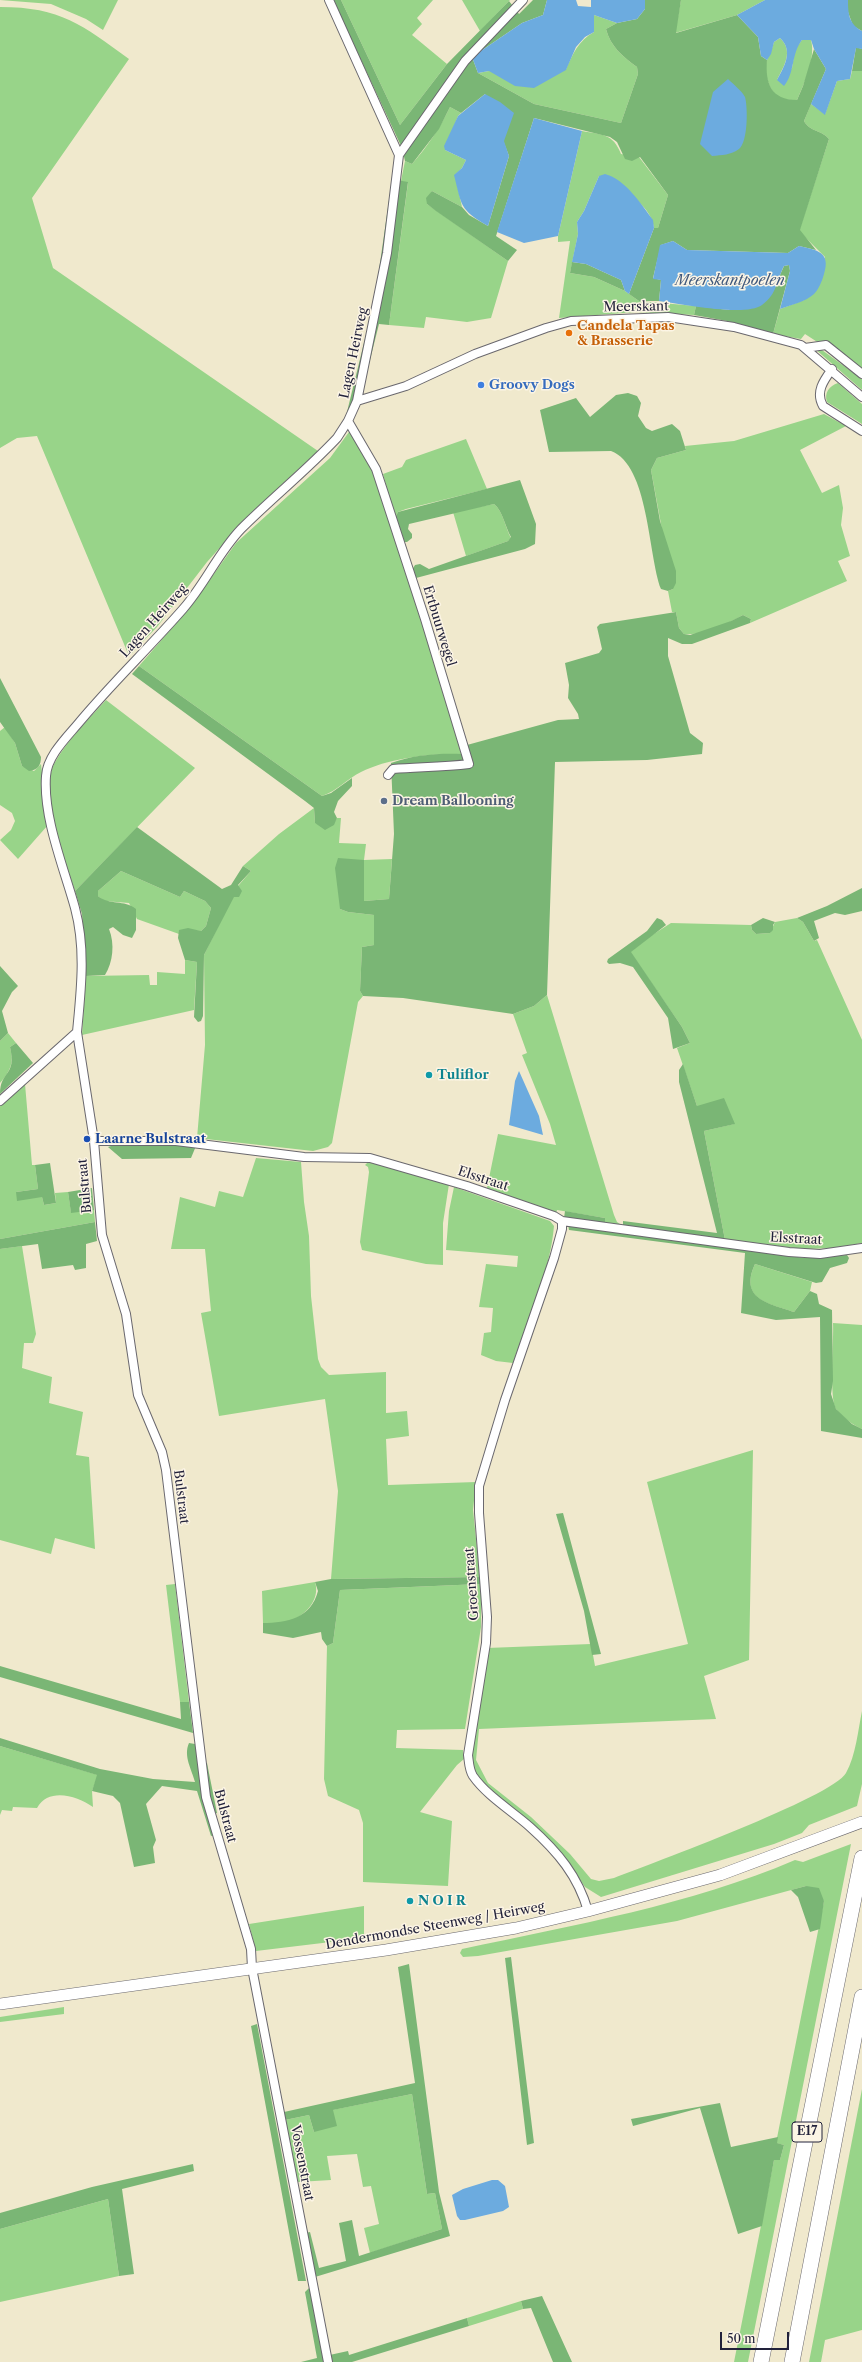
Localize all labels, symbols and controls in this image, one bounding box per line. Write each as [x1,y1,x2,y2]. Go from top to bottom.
water label: Meerskantpoelen [675,273,785,289]
street label: Meerskant [603,299,669,315]
street label: Lagen Heirweg [337,306,371,400]
place label: Candela Tapas & Brasserie [577,318,674,349]
marker: Candela Tapas & Brasserie [564,328,574,338]
place label: Groovy Dogs [489,377,575,393]
marker: Groovy Dogs [476,380,486,390]
street label: Lagen Heirweg [117,581,191,661]
street label: Ertbuurwegel [419,584,459,668]
place label: Dream Ballooning [392,793,514,809]
marker: Dream Ballooning [379,796,389,806]
place label: Tuliflor [437,1067,489,1083]
marker: Tuliflor [424,1070,434,1080]
place label: Laarne Bulstraat [95,1131,206,1147]
marker: Laarne Bulstraat [82,1134,92,1144]
street label: Bulstraat [75,1158,95,1214]
street label: Elsstraat [456,1163,510,1195]
street label: Elsstraat [769,1230,823,1248]
street label: Bulstraat [170,1469,192,1525]
street label: Groenstraat [462,1547,482,1621]
street label: Bulstraat [210,1787,240,1845]
place label: N O I R [418,1893,466,1909]
marker: N O I R [405,1896,415,1906]
street label: Dendermondse Steenweg / Heirweg [324,1899,546,1953]
road number: E17 [792,2122,822,2142]
street label: Vossenstraat [287,2124,317,2202]
scale bar [722,2324,791,2350]
text: 50 m [727,2331,756,2346]

